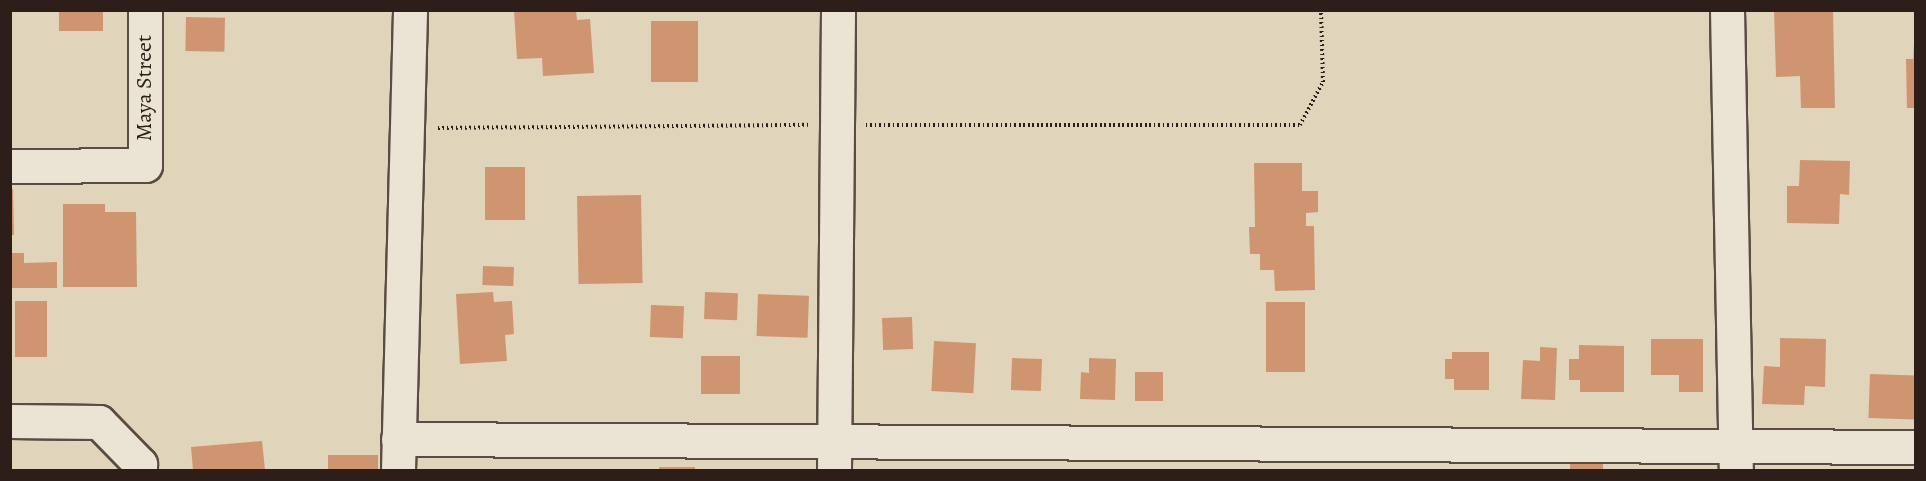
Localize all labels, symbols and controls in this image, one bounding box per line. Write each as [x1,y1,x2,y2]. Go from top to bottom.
street label: Maya Street [132,35,158,141]

